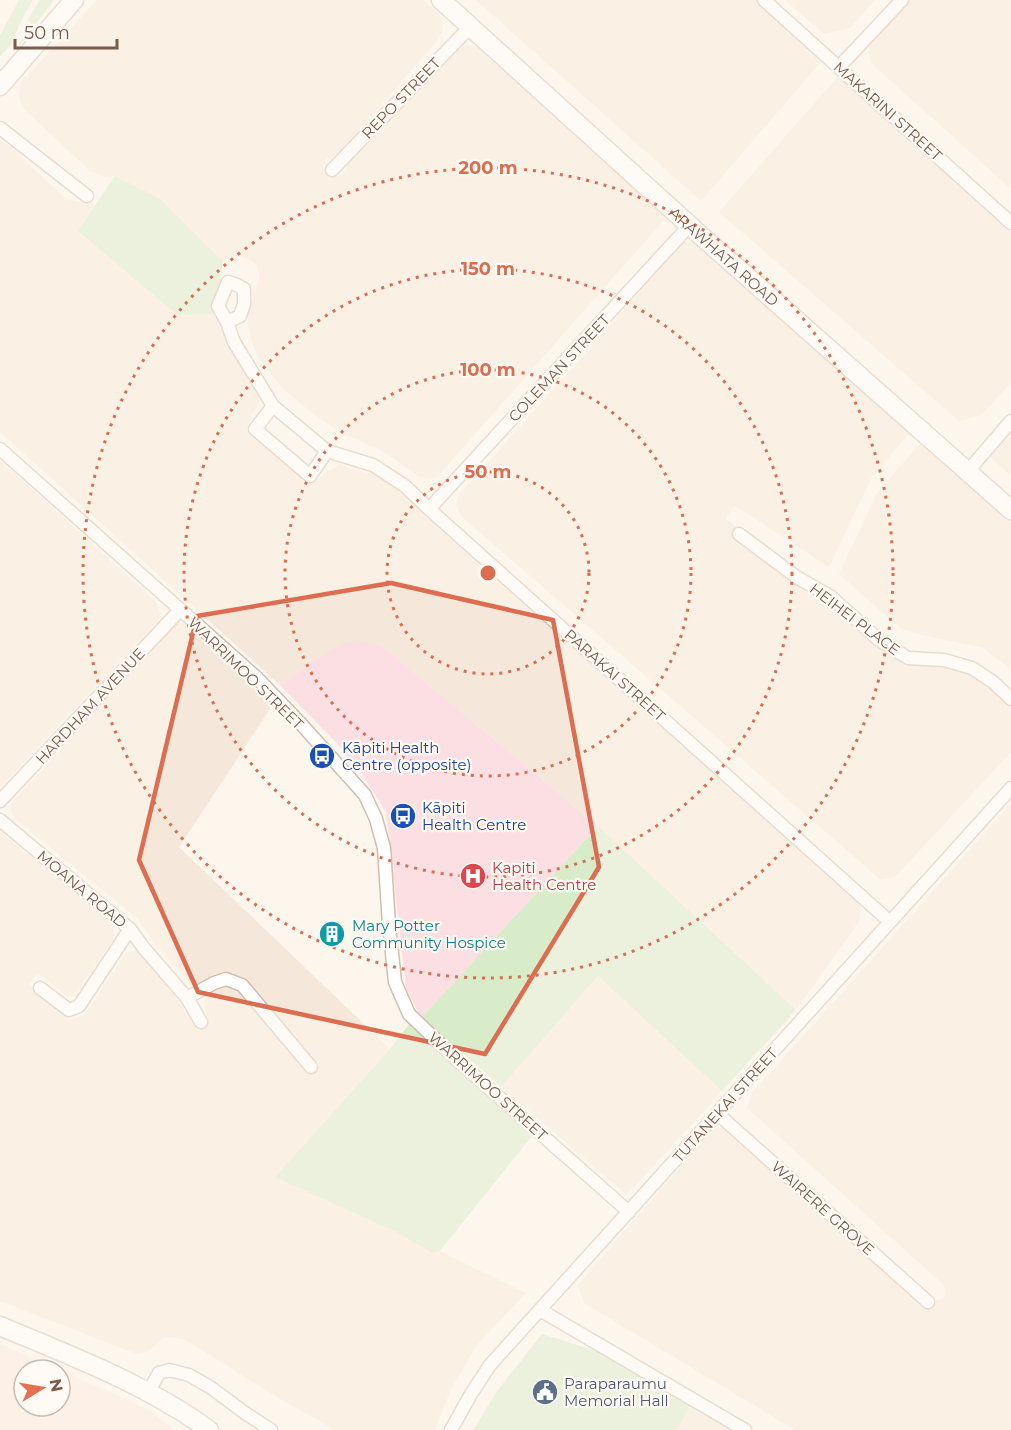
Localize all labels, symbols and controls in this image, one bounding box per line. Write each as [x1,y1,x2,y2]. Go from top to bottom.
scale bar [15,12,117,50]
text: 50 m [24,22,70,44]
street label: REPO STREET [358,53,445,143]
street label: MAKARINI STREET [830,57,946,165]
text: 200 m [458,157,518,179]
street label: ARAWHATA ROAD [666,203,783,310]
text: 150 m [461,258,515,280]
street label: COLEMAN STREET [504,310,614,426]
text: 100 m [460,359,516,381]
text: 50 m [465,461,511,483]
centre of rings [478,563,498,583]
street label: HEIHEI PLACE [806,579,904,659]
street label: WARRIMOO STREET [184,613,308,734]
street label: PARAKAI STREET [561,625,670,726]
street label: HARDHAM AVENUE [31,644,149,768]
place label: Kāpiti Health Centre (opposite) [342,738,472,774]
bus stop icon: Kāpiti Health Centre (opposite) [307,741,337,771]
place label: Kāpiti Health Centre [422,798,526,834]
bus stop icon: Kāpiti Health Centre [388,801,418,831]
street label: MOANA ROAD [33,846,131,932]
place label: Kapiti Health Centre [492,858,596,894]
hospital icon: Kapiti Health Centre [458,861,488,891]
place label: Mary Potter Community Hospice [352,916,506,952]
building icon: Mary Potter Community Hospice [317,919,347,949]
street label: WARRIMOO STREET [425,1028,552,1145]
street label: TUTANEKAI STREET [668,1043,782,1166]
street label: WAIRERE GROVE [768,1157,878,1259]
north arrow [12,1358,72,1418]
place label: Paraparaumu Memorial Hall [564,1374,669,1410]
text: N [46,1377,67,1393]
public building icon: Paraparaumu Memorial Hall [530,1377,560,1407]

